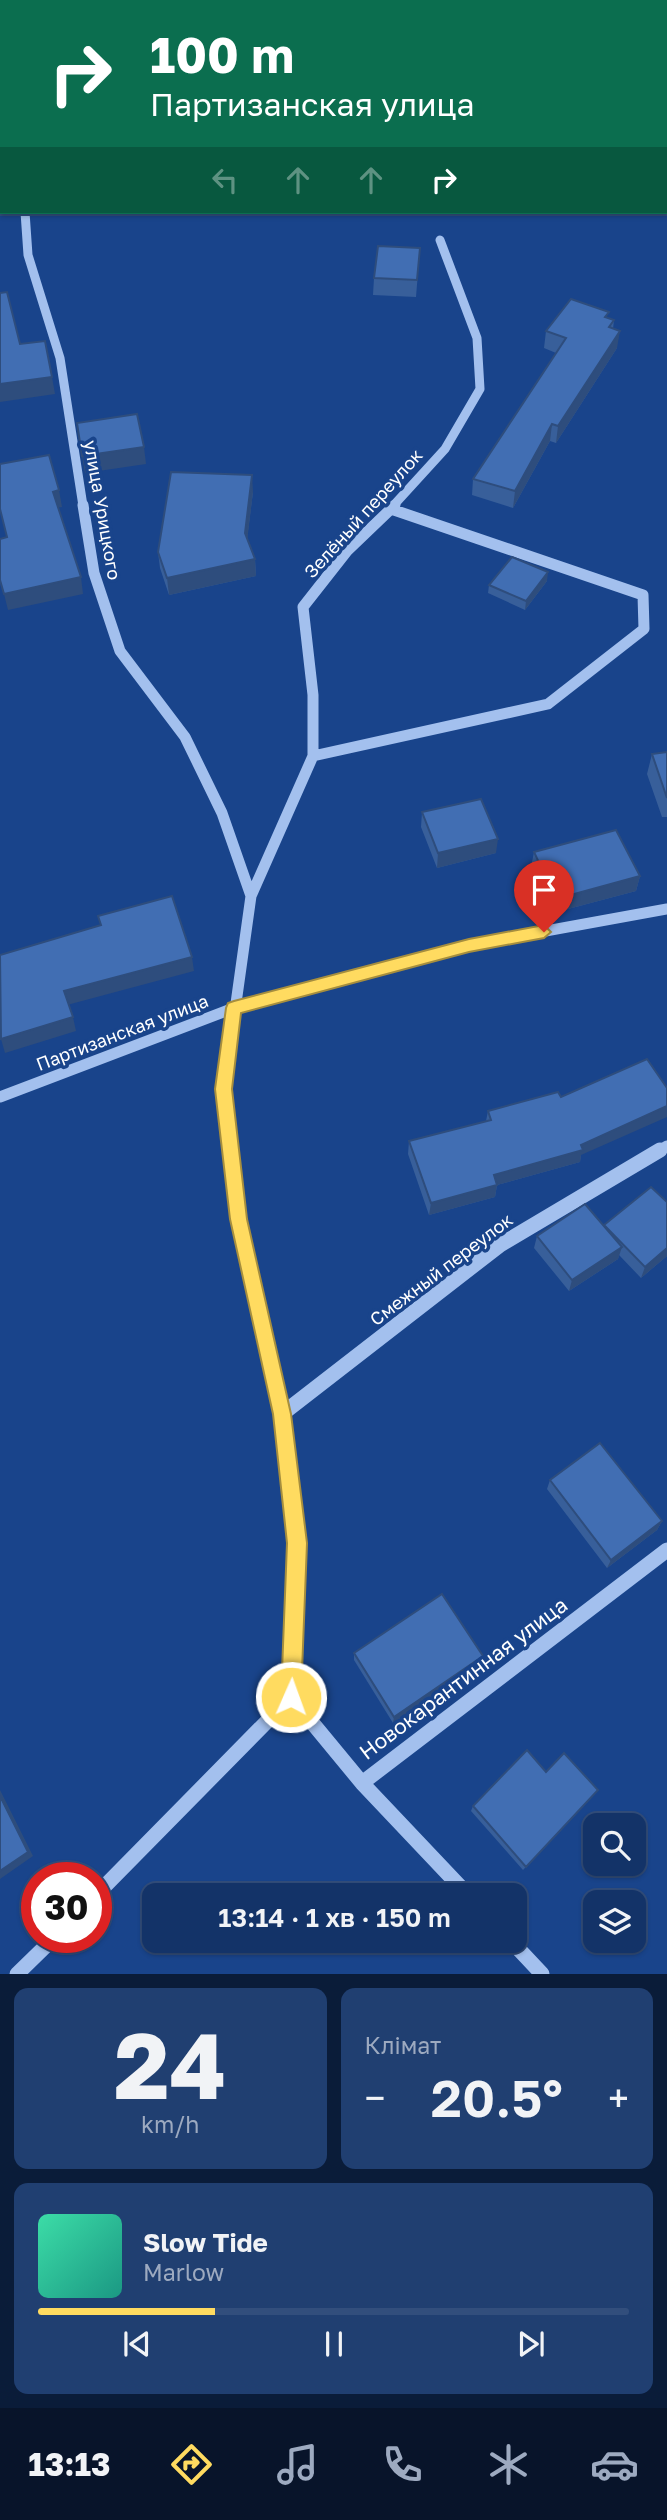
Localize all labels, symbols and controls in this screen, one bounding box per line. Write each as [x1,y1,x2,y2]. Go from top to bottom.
text: 100 m [150,25,294,84]
icon: right [35,28,126,119]
text: Партизанская улица [150,85,475,123]
icon: left [206,161,244,199]
icon: ahead [279,161,317,199]
icon: ahead [352,161,390,199]
icon: right [425,161,463,199]
street label: улица Урицкого [80,438,126,582]
street label: Зелёный переулок [299,444,427,582]
pin [514,860,574,932]
icon: arrive [525,871,563,909]
street label: Партизанская улица [33,989,211,1075]
street label: Смежный переулок [365,1208,517,1330]
street label: Новокарантинная улица [354,1591,572,1765]
position arrow [254,1660,328,1734]
map controls [583,1813,646,1953]
button: search [583,1813,646,1876]
speed limit sign: 30 [21,1862,112,1953]
button: layers [583,1890,646,1953]
text: 13:14 · 1 хв · 150 m [218,1902,451,1933]
text: 24 [114,2010,226,2119]
text: Клімат [365,2031,441,2059]
text: 20.5° [431,2066,563,2128]
text: − [365,2075,385,2120]
text: + [608,2075,629,2120]
text: km/h [141,2110,200,2138]
text: Slow Tide [143,2227,268,2258]
text: Marlow [143,2258,224,2286]
icon: previous [118,2325,156,2363]
icon: pause [315,2325,353,2363]
icon: next [512,2325,550,2363]
icon: directions [167,2440,216,2489]
icon: music [273,2440,322,2489]
icon: phone [378,2440,427,2489]
icon: climate [484,2440,533,2489]
icon: car [590,2440,639,2489]
text: 13:13 [28,2445,111,2483]

